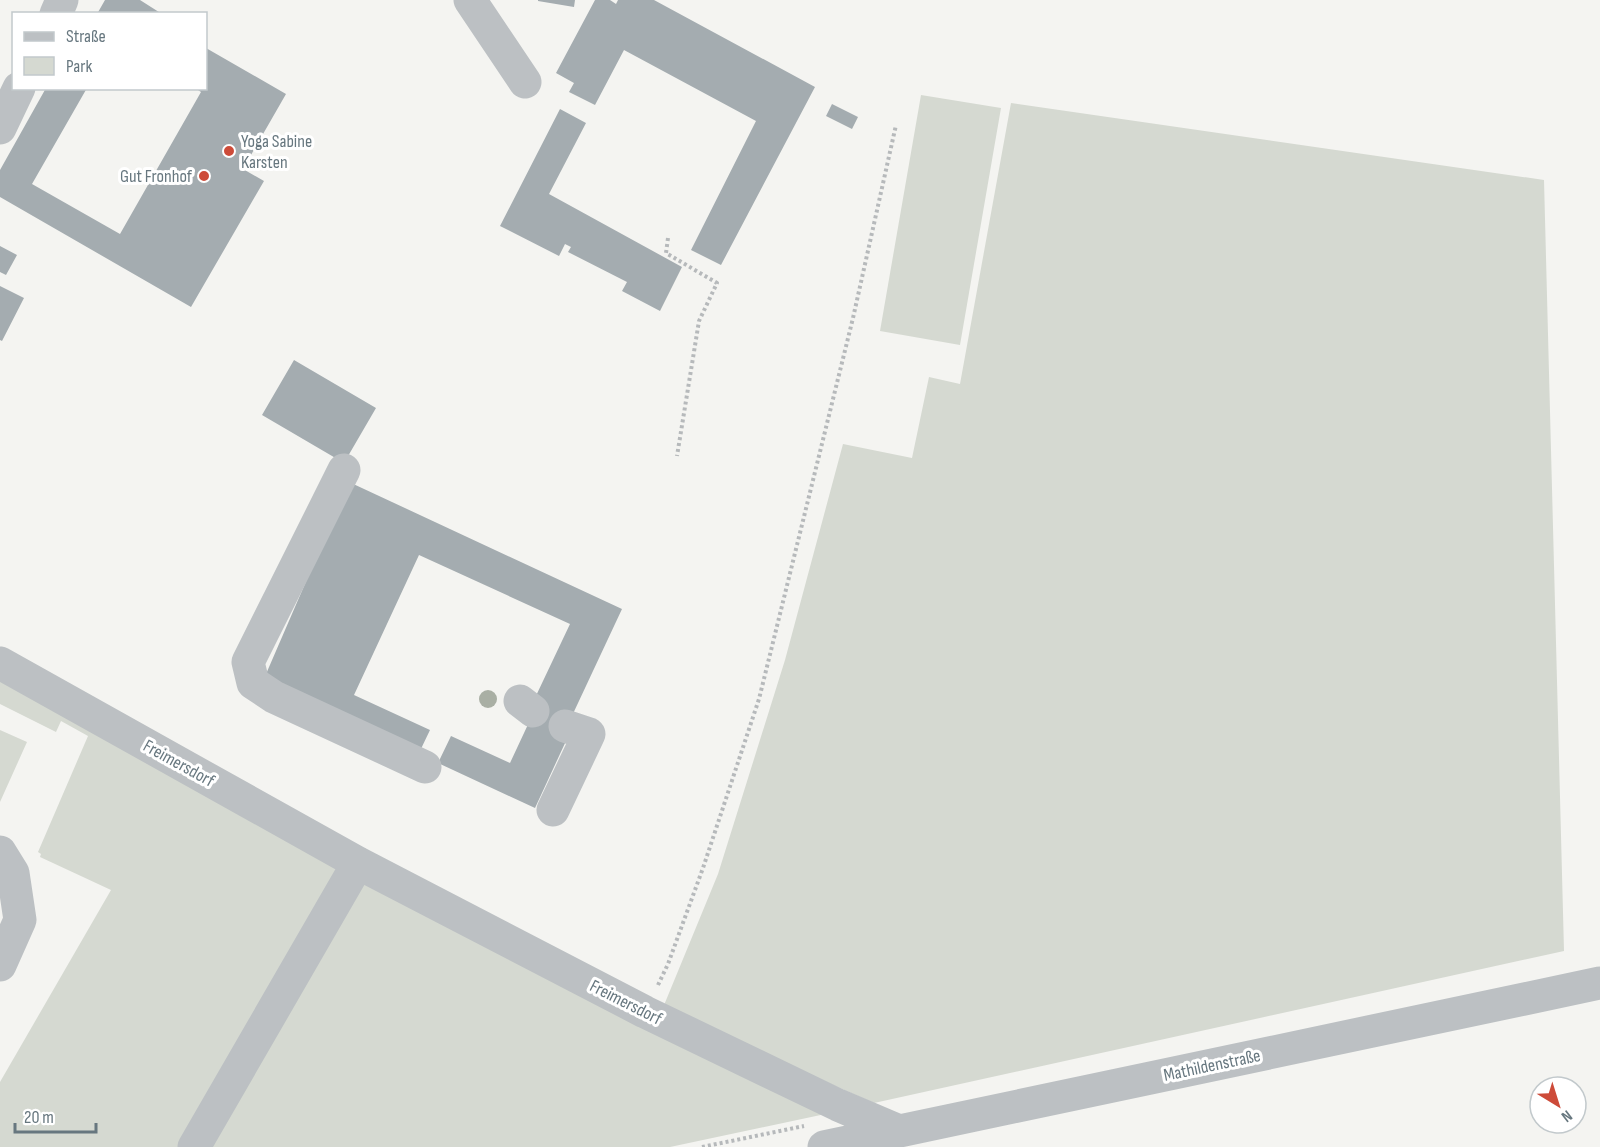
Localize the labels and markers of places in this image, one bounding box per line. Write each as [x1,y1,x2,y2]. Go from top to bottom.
place label: Yoga Sabine Karsten [241,131,312,173]
marker: Yoga Sabine Karsten [222,144,236,158]
place label: Gut Fronhof [120,166,193,187]
marker: Gut Fronhof [197,169,211,183]

